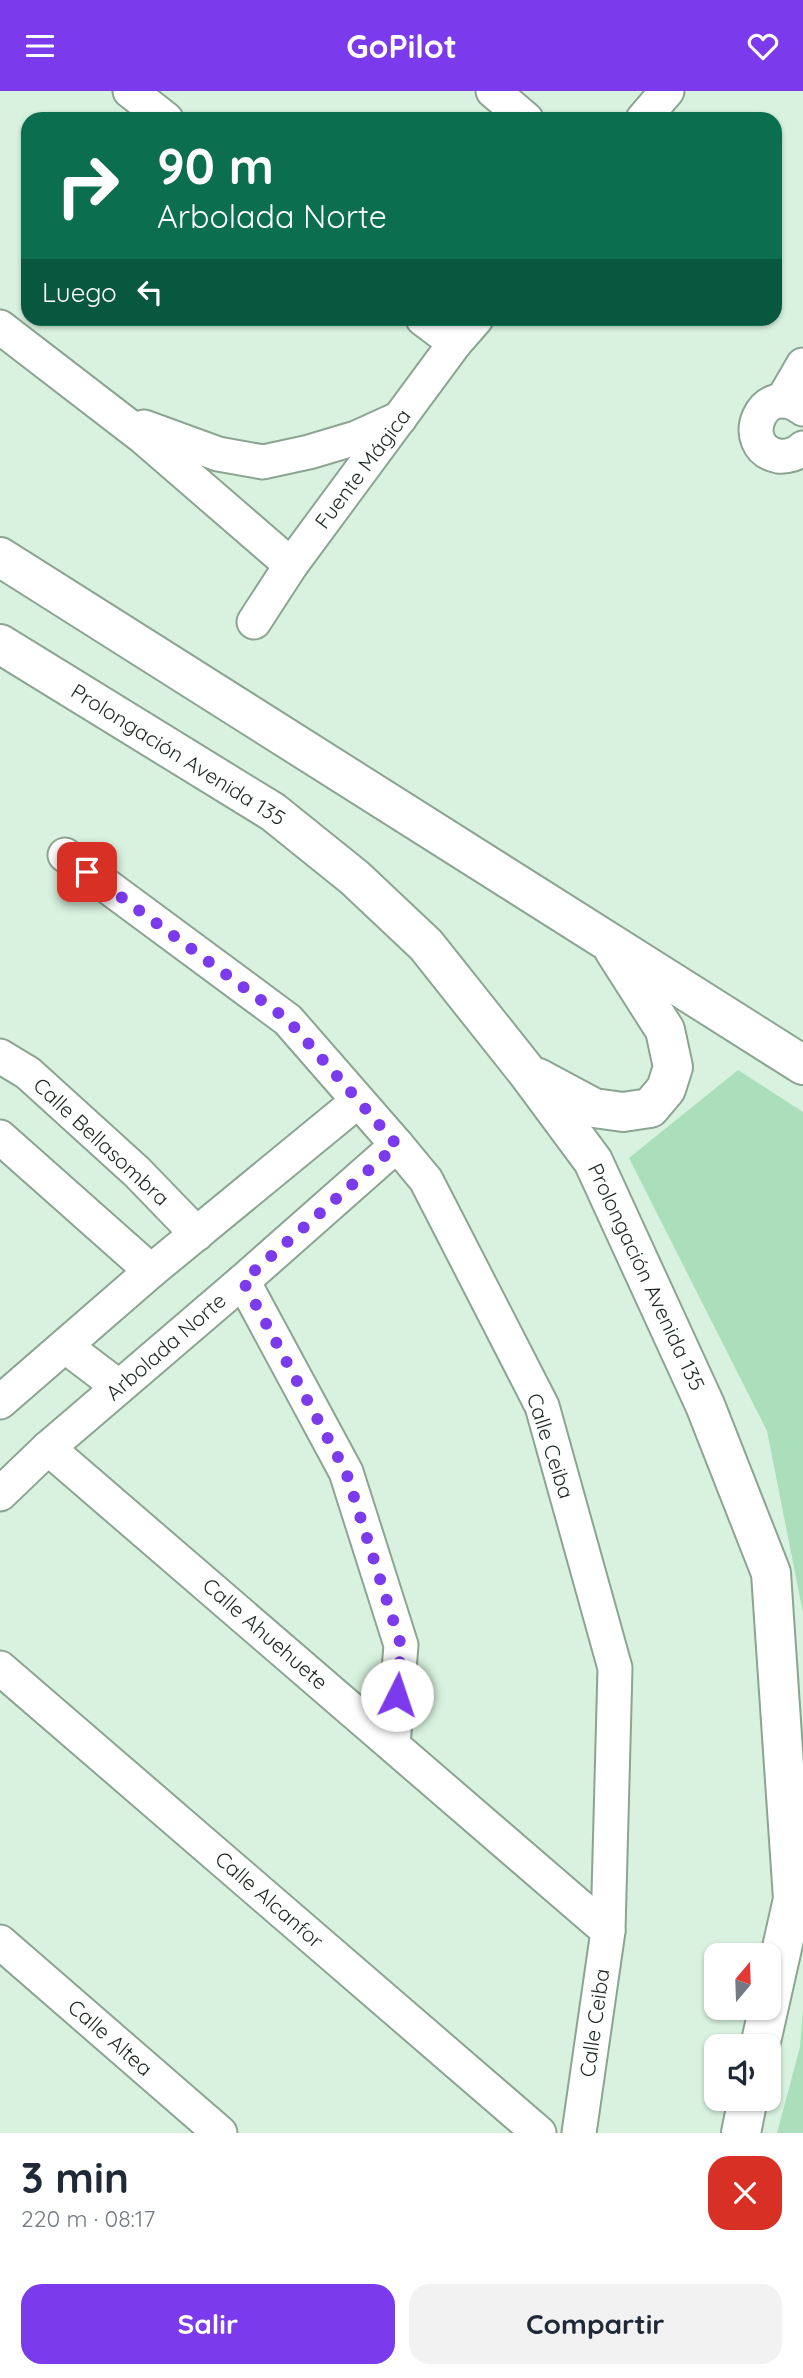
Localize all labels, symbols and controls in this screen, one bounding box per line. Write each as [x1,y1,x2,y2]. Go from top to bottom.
text: GoPilot [346,26,457,66]
icon: menu [21,27,59,65]
icon: heart [744,27,782,65]
text: 90 m [157,135,274,196]
icon: right [42,140,133,231]
text: Arbolada Norte [157,196,387,236]
icon: left [131,273,169,311]
text: Luego [42,276,117,309]
street label: Fuente Mágica [309,403,416,533]
street label: Prolongación Avenida 135 [67,677,291,831]
pin [57,842,117,902]
icon: arrive [68,853,106,891]
street label: Calle Bellasombra [28,1072,175,1211]
street label: Prolongación Avenida 135 [583,1159,711,1394]
street label: Arbolada Norte [100,1287,231,1406]
street label: Calle Ceiba [522,1390,580,1502]
street label: Calle Ahuehuete [198,1572,334,1695]
position arrow [360,1658,434,1732]
street label: Calle Alcanfor [210,1845,329,1953]
north arrow [704,1943,780,2019]
map controls [704,1943,781,2111]
street label: Calle Ceiba [574,1967,614,2079]
street label: Calle Altea [63,1993,158,2081]
button: sound [704,2034,781,2111]
text: 3 min [21,2151,129,2204]
button: close [708,2156,782,2230]
text: 220 m · 08:17 [21,2204,155,2233]
button: Salir [21,2284,395,2364]
button: Compartir [409,2284,782,2364]

